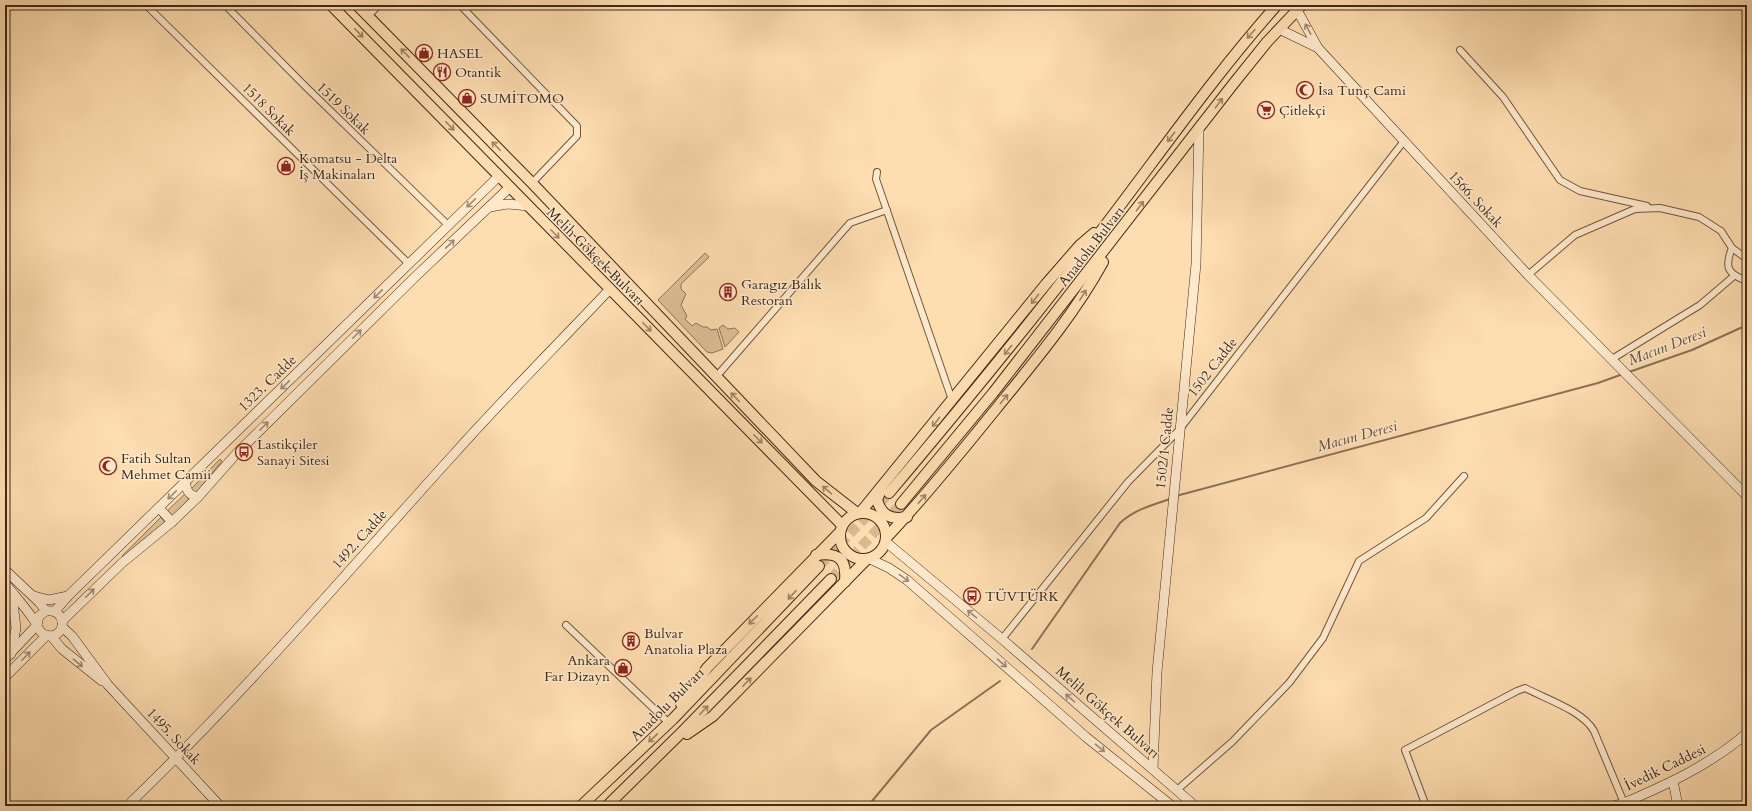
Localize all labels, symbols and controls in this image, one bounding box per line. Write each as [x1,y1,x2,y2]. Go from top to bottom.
one-way arrow [1303,23,1311,35]
one-way arrow [354,28,363,38]
one-way arrow [1246,29,1256,39]
shop icon: HASEL [414,43,434,63]
place label: HASEL [437,44,483,63]
one-way arrow [400,48,410,58]
restaurant icon: Otantik [432,62,452,82]
place label: Otantik [455,63,502,82]
street label: 1519 Sokak [313,78,375,139]
street label: 1518 Sokak [238,79,300,140]
mosque icon: İsa Tunç Cami [1295,80,1315,100]
place label: İsa Tunç Cami [1318,81,1406,100]
shop icon: SUMİTOMO [457,88,477,108]
place label: SUMİTOMO [480,89,564,108]
one-way arrow [1214,98,1223,109]
supermarket icon: Çitlekçi [1256,100,1276,120]
place label: Çitlekçi [1279,101,1326,120]
one-way arrow [445,121,455,131]
one-way arrow [1167,131,1176,142]
one-way arrow [491,141,501,151]
place label: Komatsu - Delta İş Makinaları [299,149,397,184]
shop icon: Komatsu - Delta İş Makinaları [276,156,296,176]
street label: 1566. Sokak [1444,167,1507,232]
one-way arrow [466,198,476,208]
one-way arrow [1135,201,1144,212]
street label: Anadolu Bulvarı [1054,202,1129,290]
street label: Melih Gökçek Bulvarı [542,203,649,310]
one-way arrow [551,229,560,239]
one-way arrow [445,239,455,249]
place label: Garagız Balık Restoran [741,275,822,310]
building icon: Garagız Balık Restoran [718,282,738,302]
one-way arrow [373,289,383,299]
one-way arrow [1079,290,1087,301]
one-way arrow [1031,293,1039,304]
one-way arrow [642,322,652,332]
water label: Macun Deresi [1625,322,1710,370]
one-way arrow [352,330,362,339]
street label: 1502 Cadde [1183,334,1242,401]
one-way arrow [1004,344,1013,355]
street label: 1323. Cadde [234,351,301,416]
one-way arrow [280,380,290,390]
one-way arrow [731,392,740,402]
one-way arrow [1000,393,1009,404]
street label: 1502/1 Cadde [1151,406,1178,490]
one-way arrow [931,416,940,427]
water label: Macun Deresi [1315,416,1400,456]
one-way arrow [259,421,269,431]
one-way arrow [753,434,763,444]
place label: Lastikçiler Sanayi Sitesi [257,435,330,470]
bus stop icon: Lastikçiler Sanayi Sitesi [234,442,254,462]
place label: Fatih Sultan Mehmet Camii [121,449,211,484]
mosque icon: Fatih Sultan Mehmet Camii [98,456,118,476]
one-way arrow [821,485,832,494]
one-way arrow [167,490,177,500]
one-way arrow [917,493,926,504]
street label: 1492. Cadde [328,505,391,573]
one-way arrow [898,574,909,582]
bus stop icon: TÜVTÜRK [962,586,982,606]
place label: TÜVTÜRK [985,587,1059,606]
one-way arrow [85,588,95,598]
one-way arrow [788,590,797,600]
one-way arrow [967,610,978,619]
one-way arrow [748,615,758,625]
place label: Bulvar Anatolia Plaza [644,624,727,659]
building icon: Bulvar Anatolia Plaza [621,631,641,651]
one-way arrow [21,651,31,661]
place label: Ankara Far Dizayn [544,651,610,686]
one-way arrow [72,658,83,667]
shop icon: Ankara Far Dizayn [613,658,633,678]
one-way arrow [997,659,1007,668]
street label: Melih Gökçek Bulvarı [1052,662,1164,763]
street label: Anadolu Bulvarı [626,663,708,745]
one-way arrow [742,677,752,687]
one-way arrow [1065,694,1076,703]
street label: 1495. Sokak [142,704,205,769]
one-way arrow [699,705,709,715]
one-way arrow [648,733,658,743]
street label: İvedik Caddesi [1622,740,1709,795]
one-way arrow [1095,744,1106,752]

